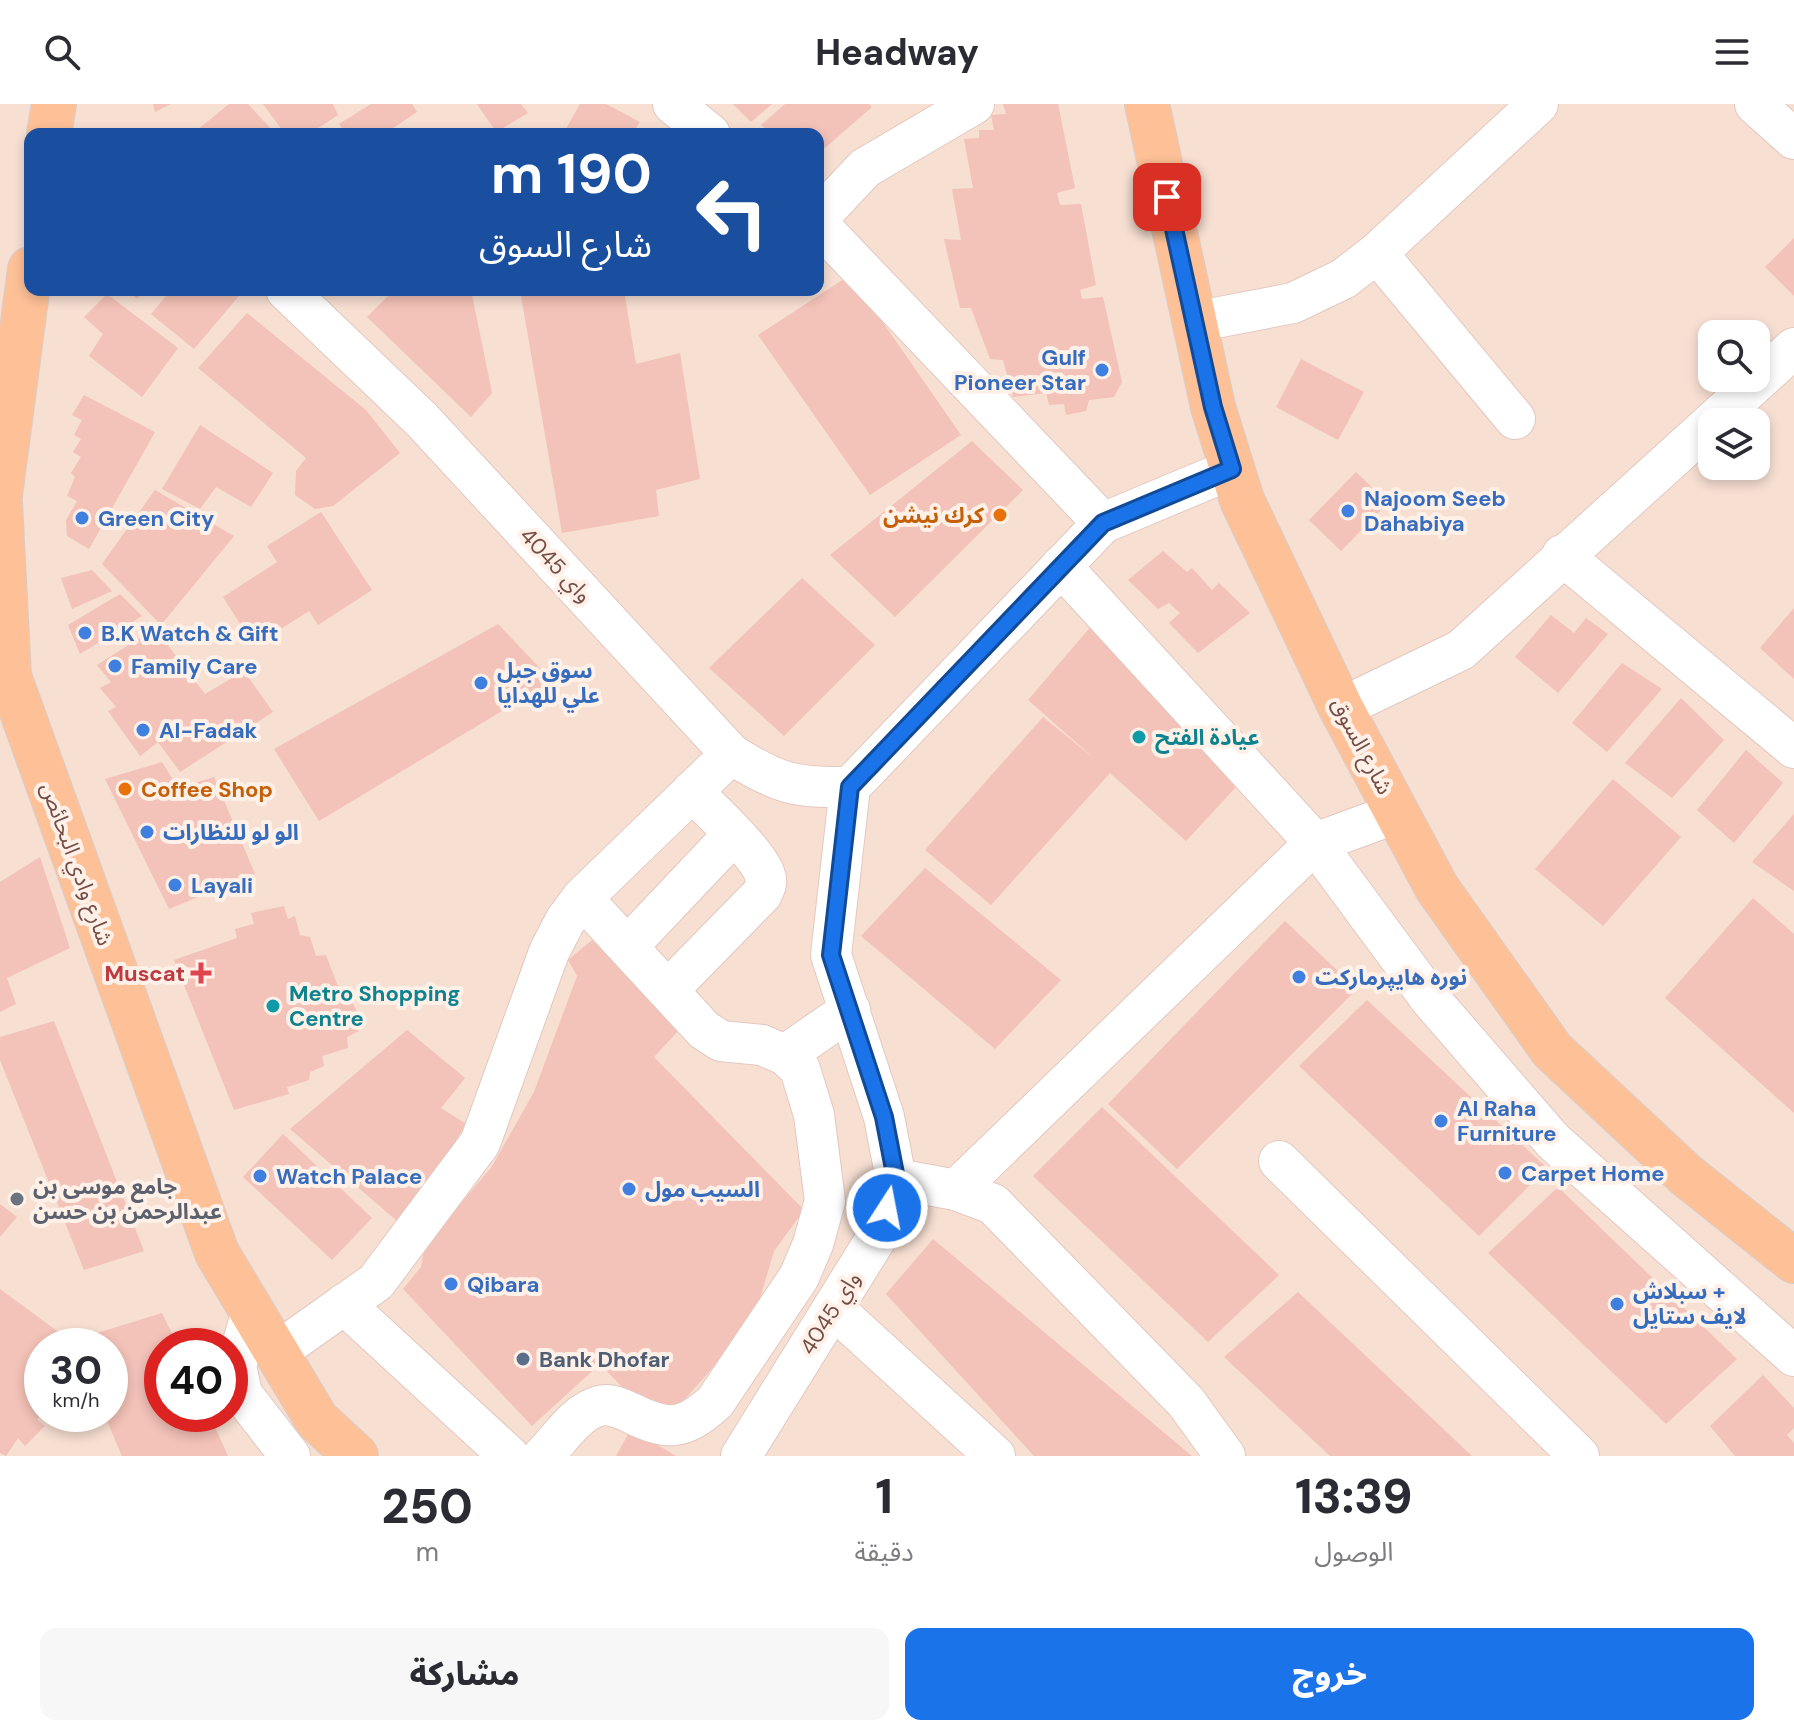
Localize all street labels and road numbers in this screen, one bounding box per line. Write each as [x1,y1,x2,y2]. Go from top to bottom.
street label: واي 4045 [512,521,598,610]
street label: شارع السوق [1323,692,1400,800]
street label: شارع وادي البحائص [32,778,120,950]
street label: واي 4045 [793,1266,869,1361]

